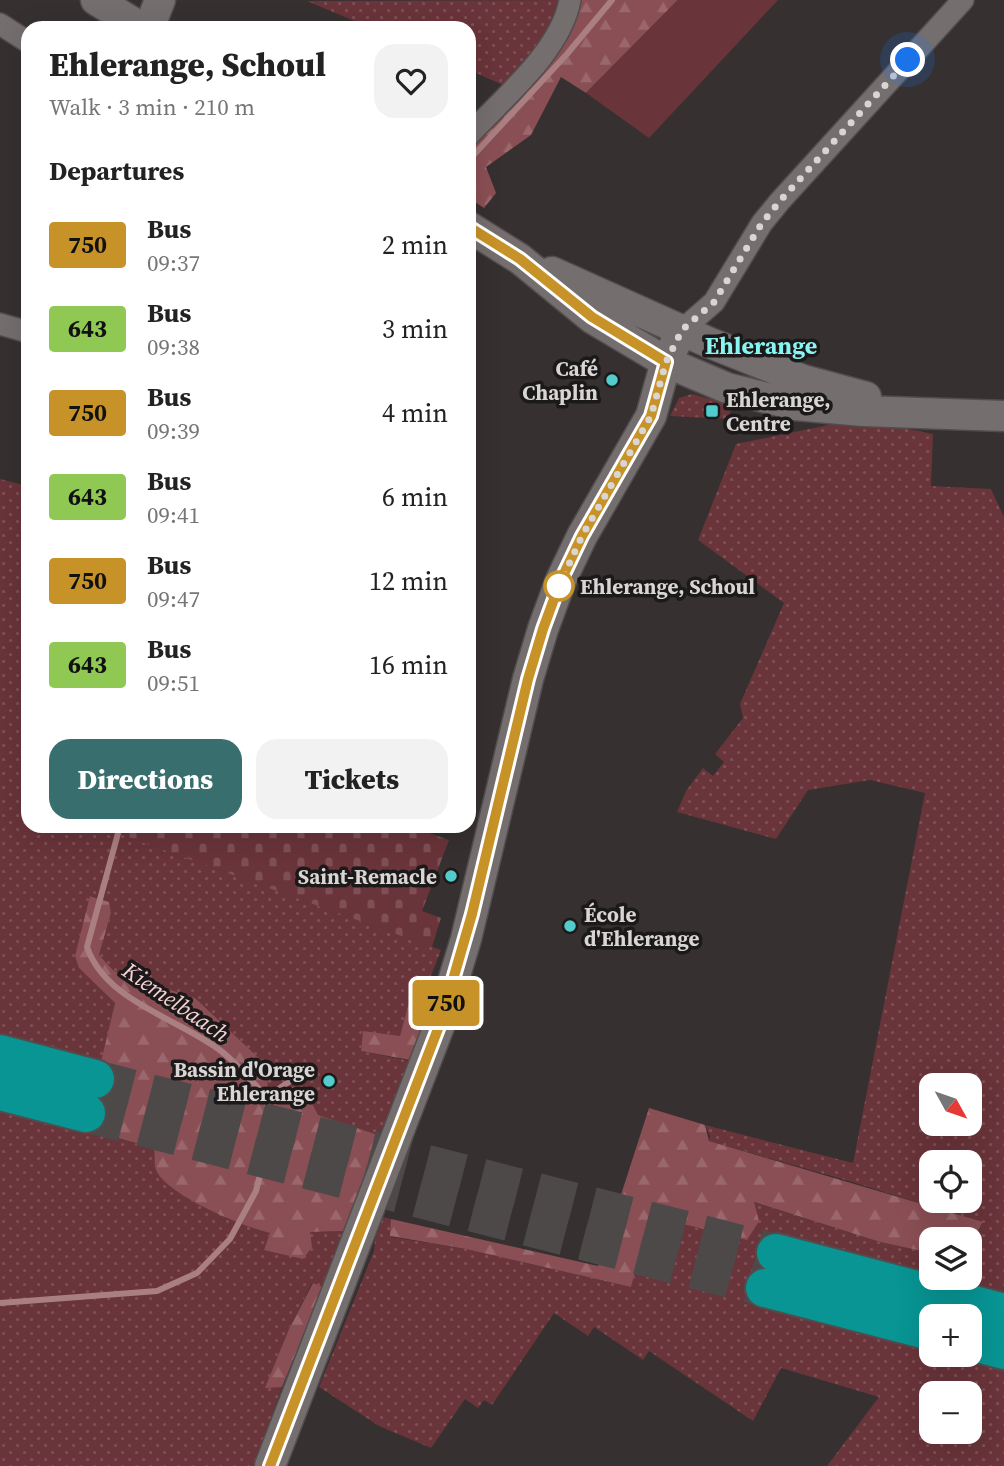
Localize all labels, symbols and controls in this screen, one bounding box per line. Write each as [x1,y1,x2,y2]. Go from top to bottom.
text: Ehlerange, Schoul [49,42,326,87]
your location [890,42,925,77]
button: heart [374,44,448,118]
text: Walk · 3 min · 210 m [49,91,255,123]
text: Departures [49,153,184,189]
text: Bus [147,211,191,247]
text: 2 min [382,227,448,263]
text: 750 [68,228,107,261]
text: 09:37 [147,247,200,279]
text: Bus [147,295,191,331]
text: 3 min [382,311,448,347]
text: 643 [68,312,107,345]
district label: Ehlerange [705,329,817,362]
text: 09:38 [147,331,200,363]
place label: Café Chaplin [522,354,598,407]
marker: Café Chaplin [604,372,620,388]
text: Bus [147,379,191,415]
place label: Ehlerange, Centre [726,385,831,438]
text: 4 min [382,395,448,431]
text: 750 [68,396,107,429]
marker: Ehlerange, Centre [704,403,720,419]
text: 09:39 [147,415,200,447]
text: Bus [147,463,191,499]
text: 6 min [382,479,448,515]
text: 643 [68,480,107,513]
text: 09:41 [147,499,200,531]
text: Bus [147,547,191,583]
text: 12 min [369,563,448,599]
text: 750 [68,564,107,597]
marker: Ehlerange, Schoul [544,571,574,601]
place label: Ehlerange, Schoul [580,572,755,601]
text: 09:47 [147,583,200,615]
text: Bus [147,631,191,667]
text: 16 min [369,647,448,683]
text: 643 [68,648,107,681]
text: 09:51 [147,667,200,699]
button: Directions [49,739,242,819]
button: Tickets [256,739,448,819]
place label: Saint-Remacle [298,862,437,891]
marker: Saint-Remacle [443,868,459,884]
place label: École d'Ehlerange [584,900,700,953]
marker: École d'Ehlerange [562,918,578,934]
water label: Kiemelbaach [115,954,236,1050]
line badge: 750 [406,980,486,1026]
text: 750 [426,986,466,1019]
place label: Bassin d'Orage Ehlerange [173,1055,315,1108]
marker: Bassin d'Orage Ehlerange [321,1073,337,1089]
north arrow [919,1073,982,1136]
map controls [919,1073,982,1444]
button: locate [919,1150,982,1213]
button: layers [919,1227,982,1290]
button: + [919,1304,982,1367]
button: − [919,1381,982,1444]

